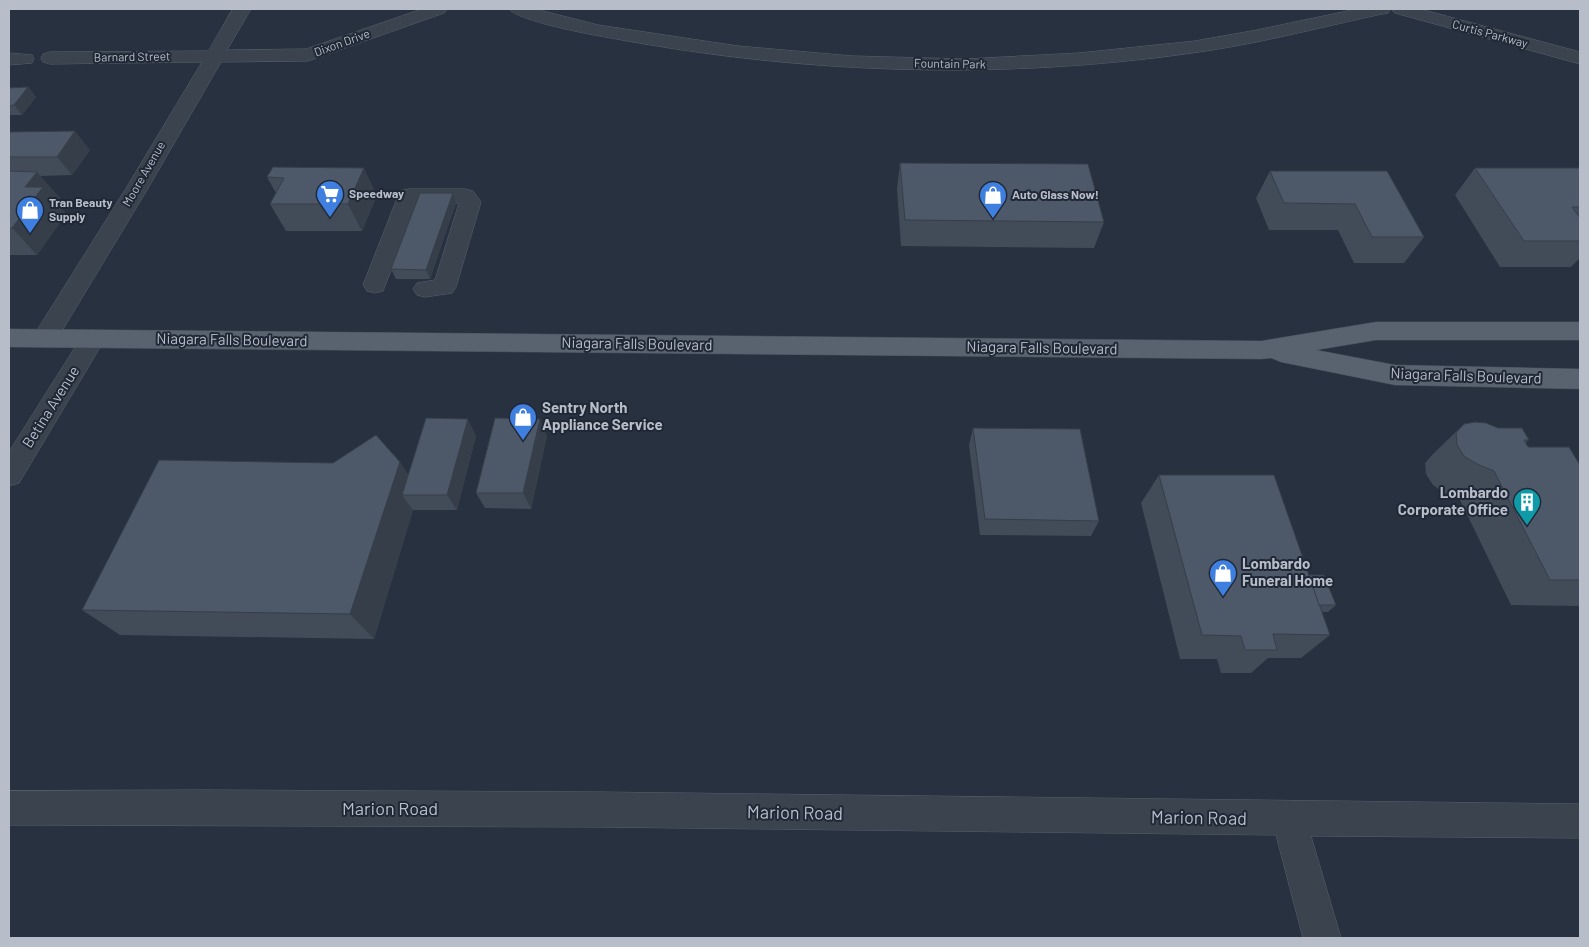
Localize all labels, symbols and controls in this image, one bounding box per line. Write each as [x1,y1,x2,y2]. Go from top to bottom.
street label: Curtis Parkway [1451,16,1530,50]
street label: Dixon Drive [312,26,371,59]
street label: Barnard Street [94,48,170,64]
street label: Fountain Park [914,55,986,71]
street label: Moore Avenue [119,138,167,209]
supermarket icon: Speedway [315,179,345,218]
shop icon: Auto Glass Now! [978,180,1008,219]
place label: Speedway [349,186,404,200]
place label: Auto Glass Now! [1012,187,1099,201]
shop icon: Tran Beauty Supply [15,195,45,234]
place label: Tran Beauty Supply [49,195,113,223]
street label: Niagara Falls Boulevard [156,329,308,349]
street label: Niagara Falls Boulevard [561,333,713,353]
street label: Niagara Falls Boulevard [966,337,1118,357]
street label: Betina Avenue [18,362,82,451]
street label: Niagara Falls Boulevard [1390,363,1542,387]
place label: Sentry North Appliance Service [542,398,663,433]
shop icon: Sentry North Appliance Service [508,402,538,441]
place label: Lombardo Corporate Office [1398,483,1508,518]
building icon: Lombardo Corporate Office [1512,487,1542,526]
place label: Lombardo Funeral Home [1242,554,1333,589]
shop icon: Lombardo Funeral Home [1208,558,1238,597]
street label: Marion Road [342,797,438,819]
street label: Marion Road [747,800,843,824]
street label: Marion Road [1151,805,1247,829]

